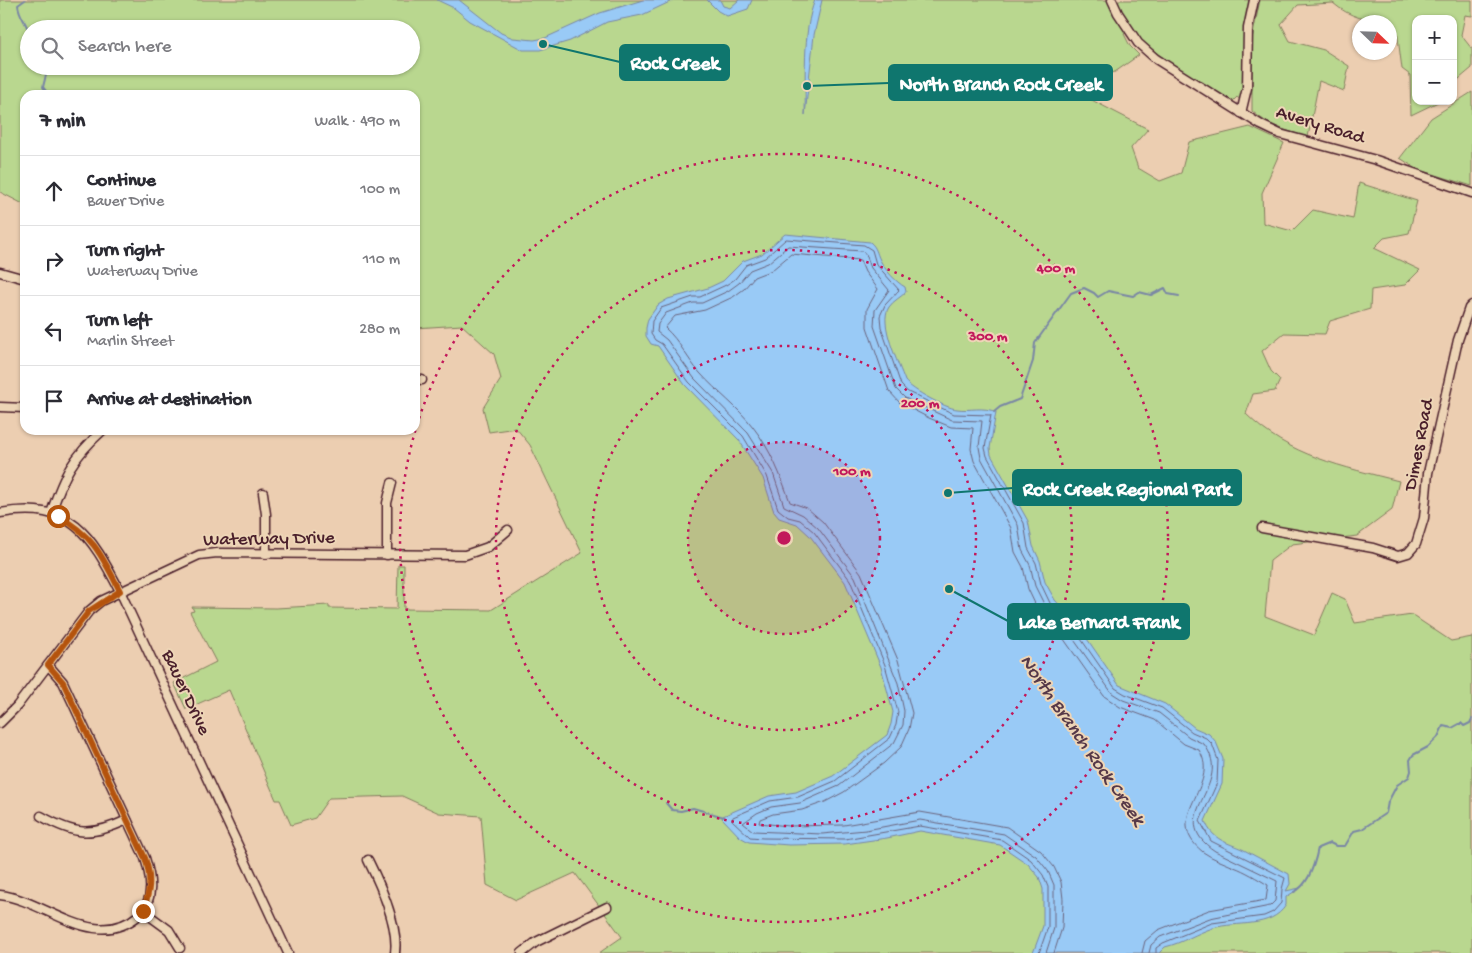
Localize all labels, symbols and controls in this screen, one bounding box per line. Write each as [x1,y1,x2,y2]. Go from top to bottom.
north arrow [1352,15,1397,60]
map controls [1412,15,1457,105]
button: + [1412,15,1457,60]
search box [20,20,420,75]
icon: search [38,34,66,62]
text: Search here [78,36,172,59]
callout: Rock Creek [620,45,729,80]
text: Rock Creek [630,54,721,77]
button: − [1412,60,1457,105]
callout: North Branch Rock Creek [889,65,1112,100]
text: North Branch Rock Creek [899,75,1105,98]
street label: Avery Road [1273,102,1369,151]
text: 7 min [40,110,85,135]
text: Walk · 490 m [314,113,400,132]
text: Continue [87,170,156,193]
icon: ahead [40,177,68,205]
text: 100 m [360,181,400,200]
text: Bauer Drive [87,193,164,212]
text: Turn right [87,240,163,263]
icon: right [40,247,68,275]
text: 110 m [363,251,400,270]
text: 400 m [1036,260,1076,278]
text: Waterway Drive [87,263,198,282]
text: Turn left [87,310,151,333]
icon: left [40,317,68,345]
text: 280 m [359,321,400,340]
text: 300 m [967,328,1008,346]
text: Marlin Street [87,333,174,352]
icon: arrive [40,387,68,415]
text: Arrive at destination [87,389,251,412]
text: 200 m [901,395,940,413]
street label: Dimes Road [1399,395,1440,495]
text: 100 m [832,463,871,481]
callout: Rock Creek Regional Park [1013,470,1241,505]
text: Rock Creek Regional Park [1022,480,1233,503]
route start [47,505,70,528]
street label: Waterway Drive [203,527,335,553]
centre of rings [775,529,793,547]
callout: Lake Bernard Frank [1008,604,1189,639]
text: Lake Bernard Frank [1018,613,1182,636]
street label: Bauer Drive [155,646,215,740]
water label: North Branch Rock Creek [1013,651,1150,832]
route end [132,900,155,923]

